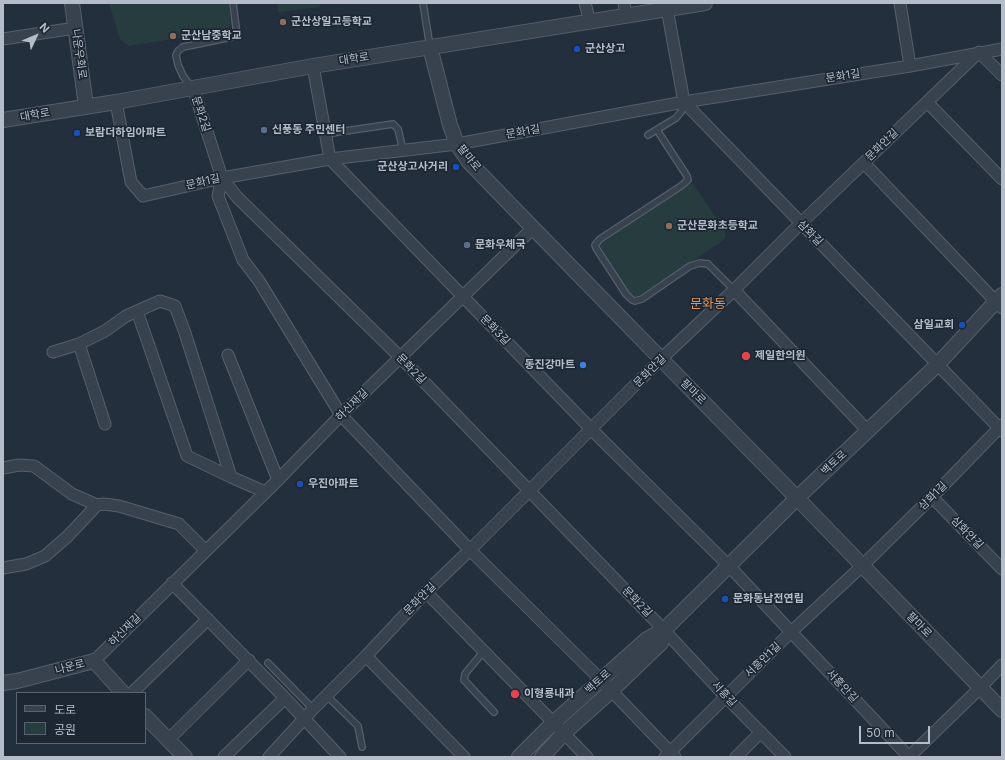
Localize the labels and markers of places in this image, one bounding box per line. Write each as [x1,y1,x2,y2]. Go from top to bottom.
place label: 군산상일고등학교 [291,15,372,29]
marker: 군산상일고등학교 [278,17,288,27]
place label: 군산남중학교 [181,29,242,43]
marker: 군산남중학교 [168,31,178,41]
place label: 군산상고 [585,42,625,56]
marker: 군산상고 [572,44,582,54]
place label: 신풍동 주민센터 [272,123,345,137]
marker: 신풍동 주민센터 [259,125,269,135]
place label: 보람더하임아파트 [85,126,166,140]
marker: 보람더하임아파트 [72,128,82,138]
place label: 군산상고사거리 [377,160,448,174]
marker: 군산상고사거리 [451,162,461,172]
place label: 군산문화초등학교 [677,219,758,233]
marker: 군산문화초등학교 [664,221,674,231]
place label: 문화우체국 [475,238,526,252]
marker: 문화우체국 [462,240,472,250]
place label: 삼일교회 [914,318,954,332]
marker: 삼일교회 [957,320,967,330]
place label: 제일한의원 [755,349,806,363]
marker: 제일한의원 [740,350,752,362]
place label: 동진강마트 [524,358,575,372]
marker: 동진강마트 [578,360,588,370]
place label: 우진아파트 [308,477,359,491]
marker: 우진아파트 [295,479,305,489]
place label: 문화동남전연립 [733,592,804,606]
marker: 문화동남전연립 [720,594,730,604]
place label: 이형룡내과 [524,687,575,701]
marker: 이형룡내과 [509,688,521,700]

